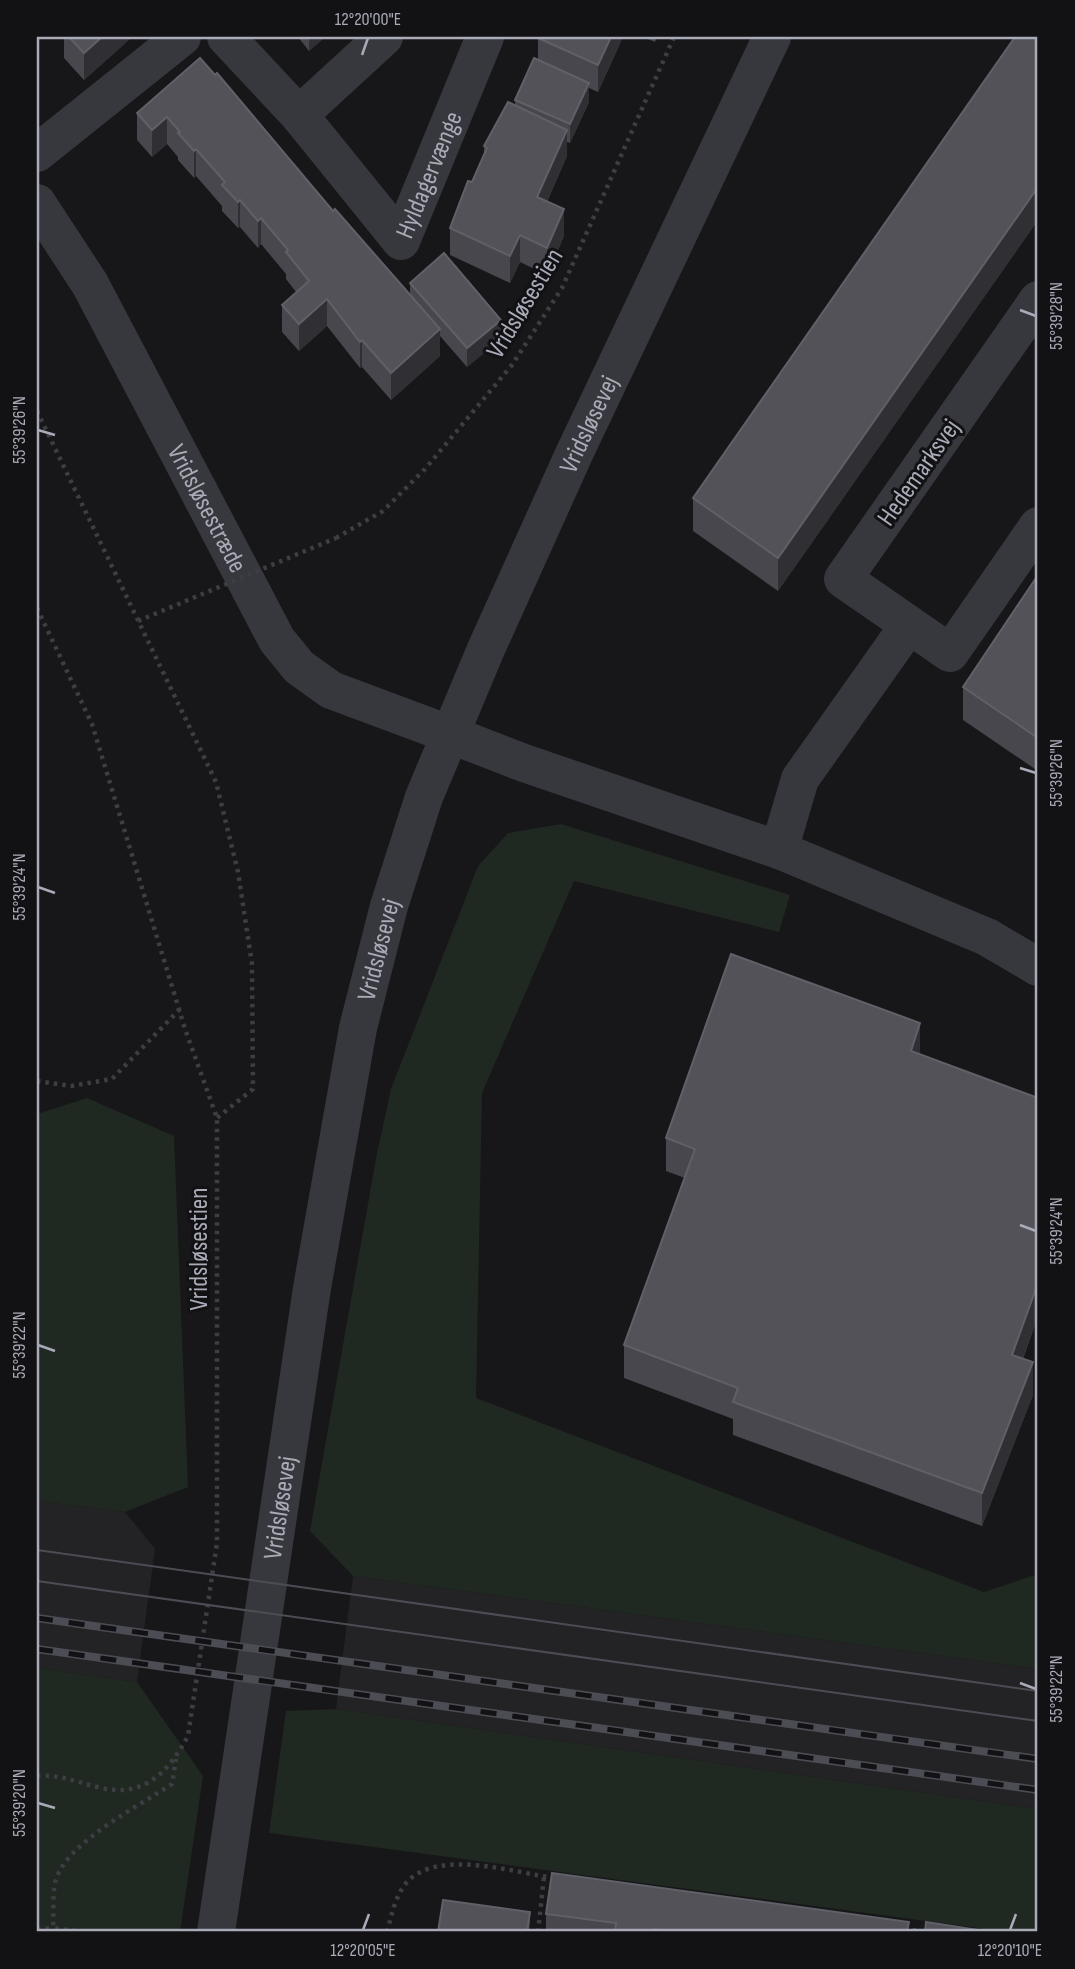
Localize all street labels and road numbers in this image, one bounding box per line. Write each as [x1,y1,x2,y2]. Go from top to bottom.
street label: Hyldagervænge [390,107,470,243]
street label: Vridsløsestien [480,243,570,364]
street label: Vridsløsevej [553,371,626,478]
street label: Hedemarksvej [871,414,967,532]
street label: Vridsløsestræde [160,439,253,578]
street label: Vridsløsevej [352,895,407,1004]
street label: Vridsløsestien [184,1188,215,1310]
street label: Vridsløsevej [258,1454,304,1562]

